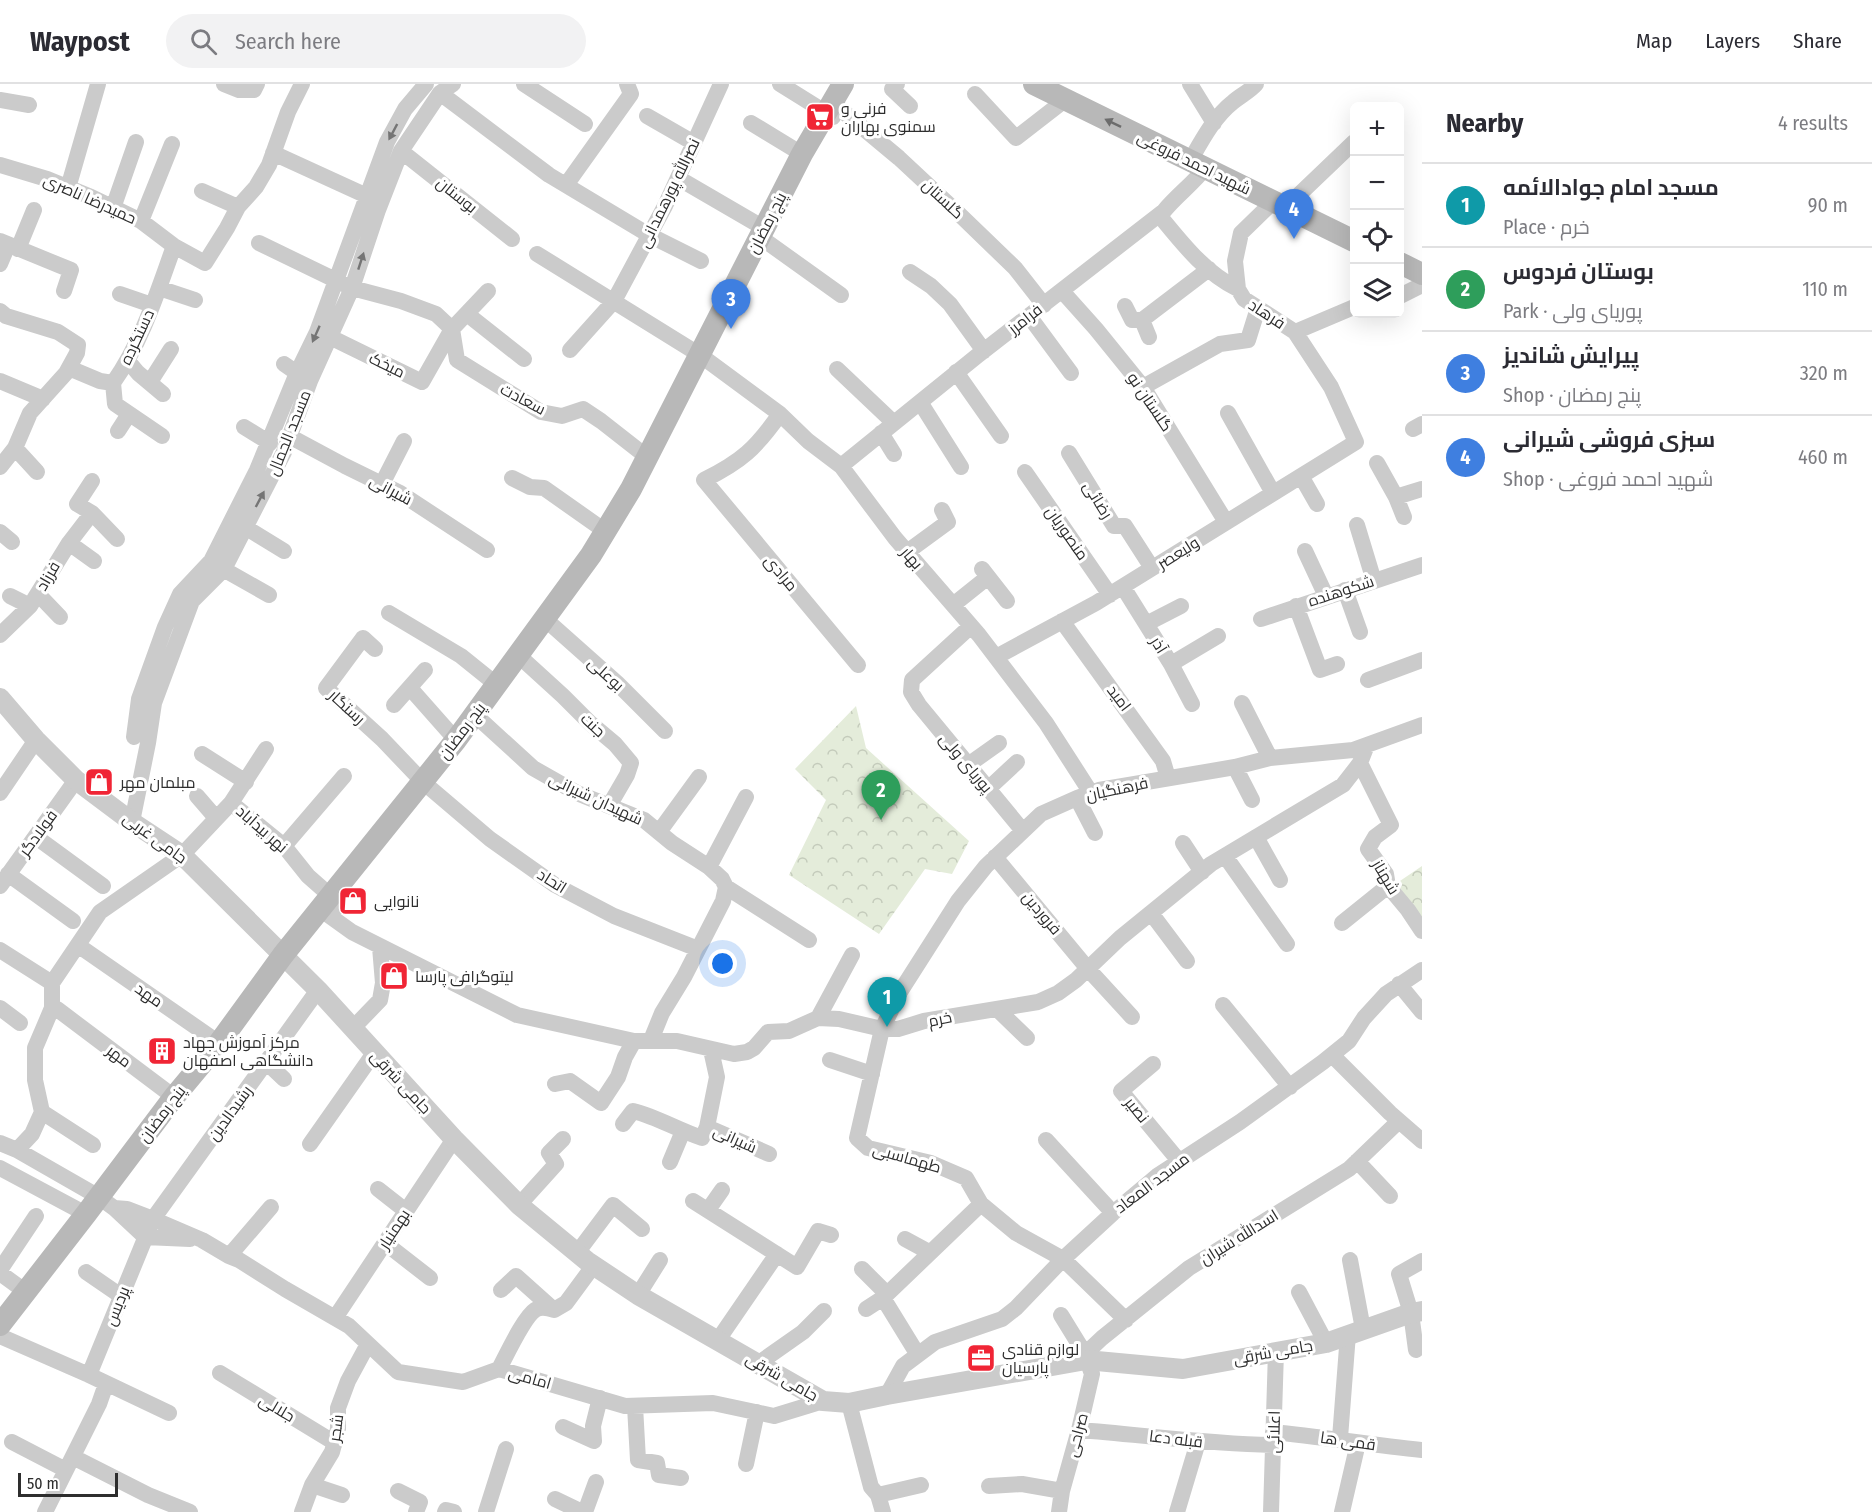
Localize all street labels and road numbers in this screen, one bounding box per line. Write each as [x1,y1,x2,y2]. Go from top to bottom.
street label: شهید احمد فروغی [1134,127,1254,200]
street label: نصرالله پورهمدانی [633,135,706,252]
street label: حمیدرضا ناصری [40,170,139,229]
street label: بوستان [432,173,481,218]
street label: گلستان [918,175,968,224]
street label: پنج رمضان [743,189,793,258]
street label: فرهاد [1245,295,1289,333]
street label: فرامرز [1003,300,1046,339]
street label: دستگرده [116,306,158,368]
street label: میخک [366,348,408,382]
street label: گلستان نو [1123,369,1177,436]
street label: سعادت [497,379,549,419]
street label: مسجد الجمال [263,387,316,479]
street label: شیرانی [366,471,416,510]
street label: رضائی [1078,478,1117,523]
street label: منصوریان [1041,502,1092,564]
street label: ولیعصر [1153,533,1202,574]
street label: بهار [896,542,927,574]
street label: مرادی [760,551,802,596]
street label: فرزاد [32,558,64,594]
street label: شکوهنده [1306,571,1376,611]
street label: آذر [1146,632,1172,658]
street label: بوعلی [583,653,628,696]
street label: امید [1103,681,1135,715]
street label: رستگار [324,685,369,728]
street label: پنج رمضان [434,698,492,764]
street label: جنت [577,709,609,741]
street label: پوریای ولی [934,729,997,799]
street label: شهیدان شیرانی [546,769,646,830]
street label: فرهنگیان [1084,773,1150,806]
street label: نهر بیدآباد [232,802,292,857]
street label: فولادگر [14,806,61,861]
street label: جامی غربی [119,808,191,868]
street label: شهناز [1367,855,1404,898]
street label: اتحاد [534,865,570,897]
street label: فروردین [1018,888,1066,939]
street label: مهد [131,979,166,1012]
street label: خرم [927,1007,954,1033]
street label: مهر [102,1040,135,1072]
street label: جامی شرقی [366,1046,435,1118]
street label: پنج رمضان [134,1081,192,1147]
street label: رشیدالدین [204,1082,257,1145]
street label: نصیر [1120,1093,1153,1127]
street label: شیرانی [710,1121,760,1158]
street label: طهماسبی [870,1139,943,1178]
street label: مسجد المعاد [1111,1149,1193,1217]
street label: بهمنیار [374,1205,415,1254]
street label: اسدالله شیران [1196,1205,1282,1269]
street label: پردیس [101,1283,136,1329]
street label: جامی شرقی [1232,1336,1314,1369]
street label: جامی شرقی [742,1349,821,1406]
street label: امامی [506,1363,554,1394]
street label: جلالی [255,1390,298,1427]
street label: اعلائی [1264,1410,1285,1454]
street label: صراحی [1062,1411,1093,1459]
street label: شجر [325,1413,347,1444]
street label: قبله دعا [1148,1426,1204,1452]
street label: قمی ها [1319,1428,1377,1455]

